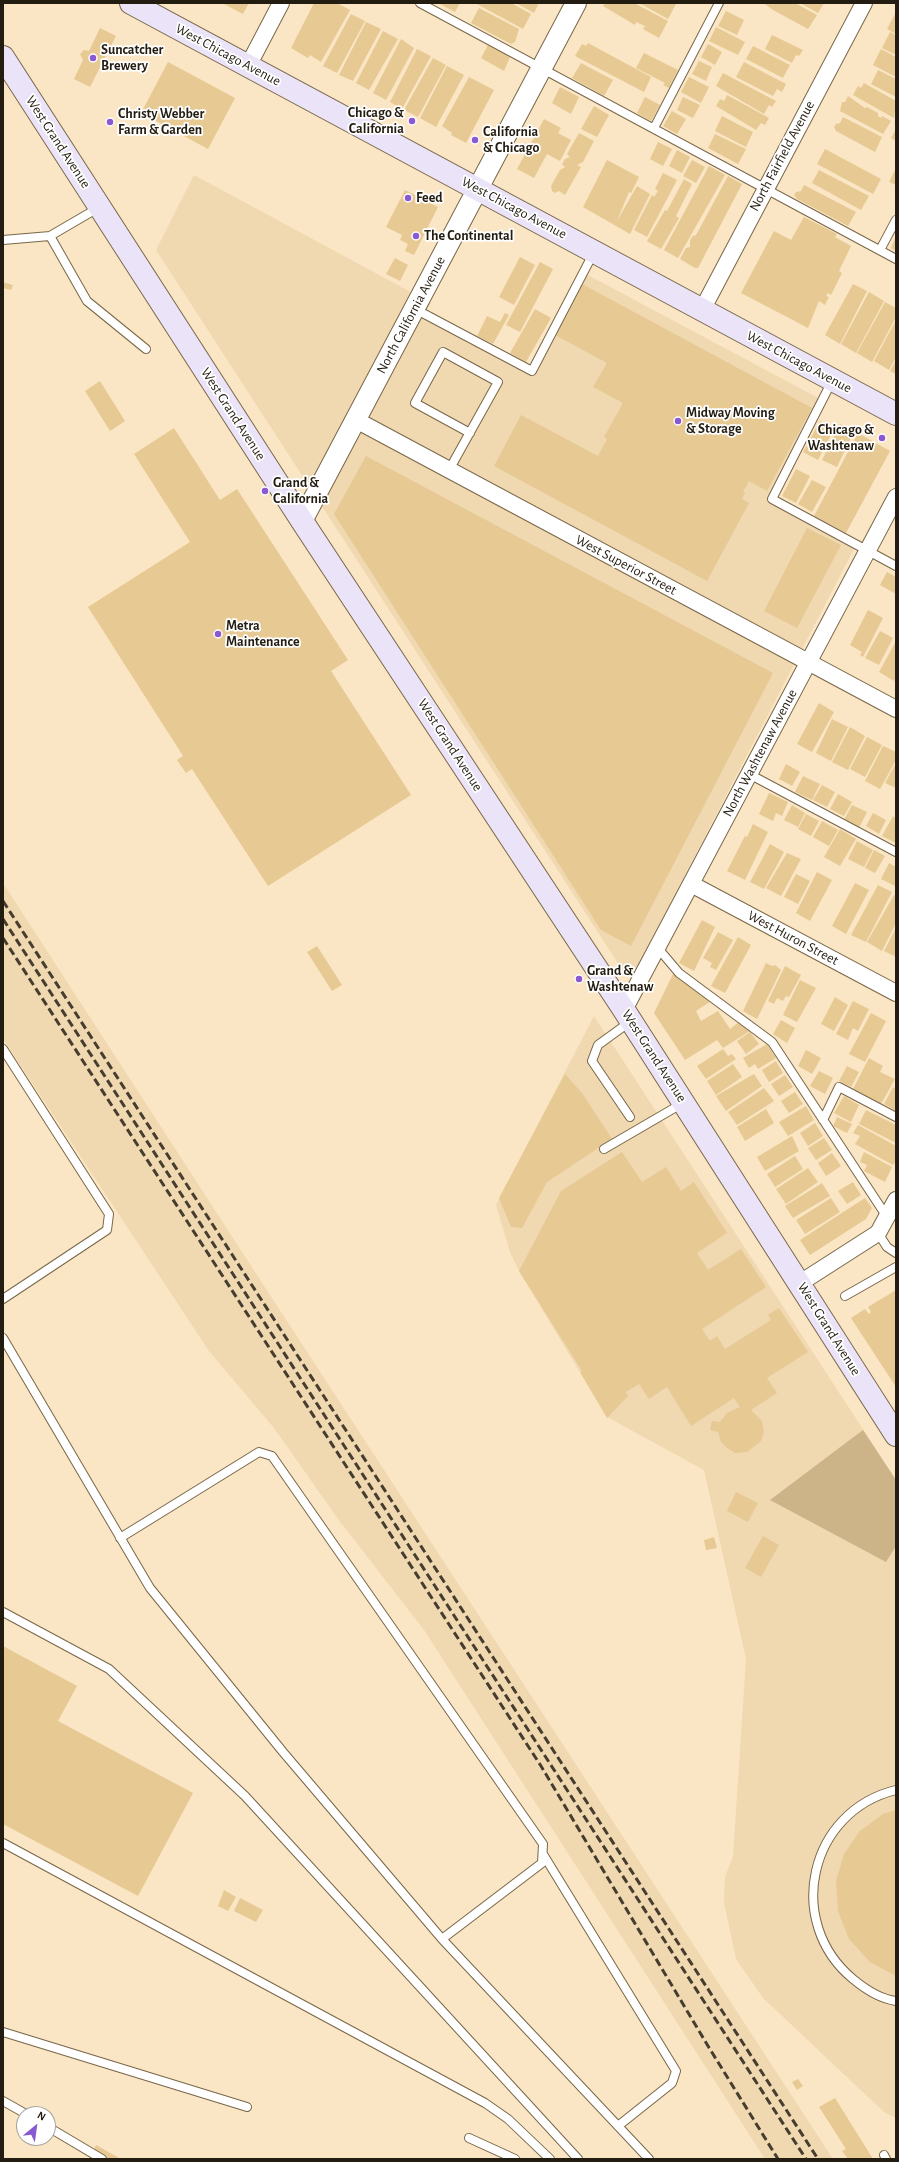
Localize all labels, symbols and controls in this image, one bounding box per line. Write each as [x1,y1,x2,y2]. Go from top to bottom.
street label: West Chicago Avenue [173,20,283,90]
place label: Suncatcher Brewery [101,42,163,74]
marker: Suncatcher Brewery [88,53,98,63]
street label: West Grand Avenue [22,93,94,191]
street label: North Fairfield Avenue [746,98,818,214]
place label: Chicago & California [348,105,404,138]
place label: Christy Webber Farm & Garden [118,106,204,138]
marker: Chicago & California [407,116,417,126]
marker: Christy Webber Farm & Garden [105,117,115,127]
place label: California & Chicago [483,124,539,156]
marker: California & Chicago [470,135,480,145]
street label: West Chicago Avenue [459,173,569,243]
place label: Feed [416,190,443,206]
marker: Feed [403,193,413,203]
place label: The Continental [424,228,513,244]
marker: The Continental [411,231,421,241]
street label: North California Avenue [373,253,449,377]
street label: West Chicago Avenue [744,327,854,397]
street label: West Grand Avenue [197,365,269,463]
place label: Midway Moving & Storage [686,405,775,438]
marker: Midway Moving & Storage [673,416,683,426]
place label: Chicago & Washtenaw [808,422,874,454]
marker: Chicago & Washtenaw [877,433,887,443]
place label: Grand & California [273,475,328,508]
marker: Grand & California [260,486,270,496]
street label: West Superior Street [573,531,679,599]
place label: Metra Maintenance [226,618,300,650]
marker: Metra Maintenance [213,629,223,639]
street label: North Washtenaw Avenue [719,686,801,820]
street label: West Grand Avenue [414,696,486,794]
street label: West Huron Street [745,907,841,969]
place label: Grand & Washtenaw [587,963,653,996]
marker: Grand & Washtenaw [574,974,584,984]
street label: West Grand Avenue [618,1007,690,1105]
street label: West Grand Avenue [794,1279,864,1379]
north arrow [16,2106,56,2146]
text: N [36,2109,48,2123]

